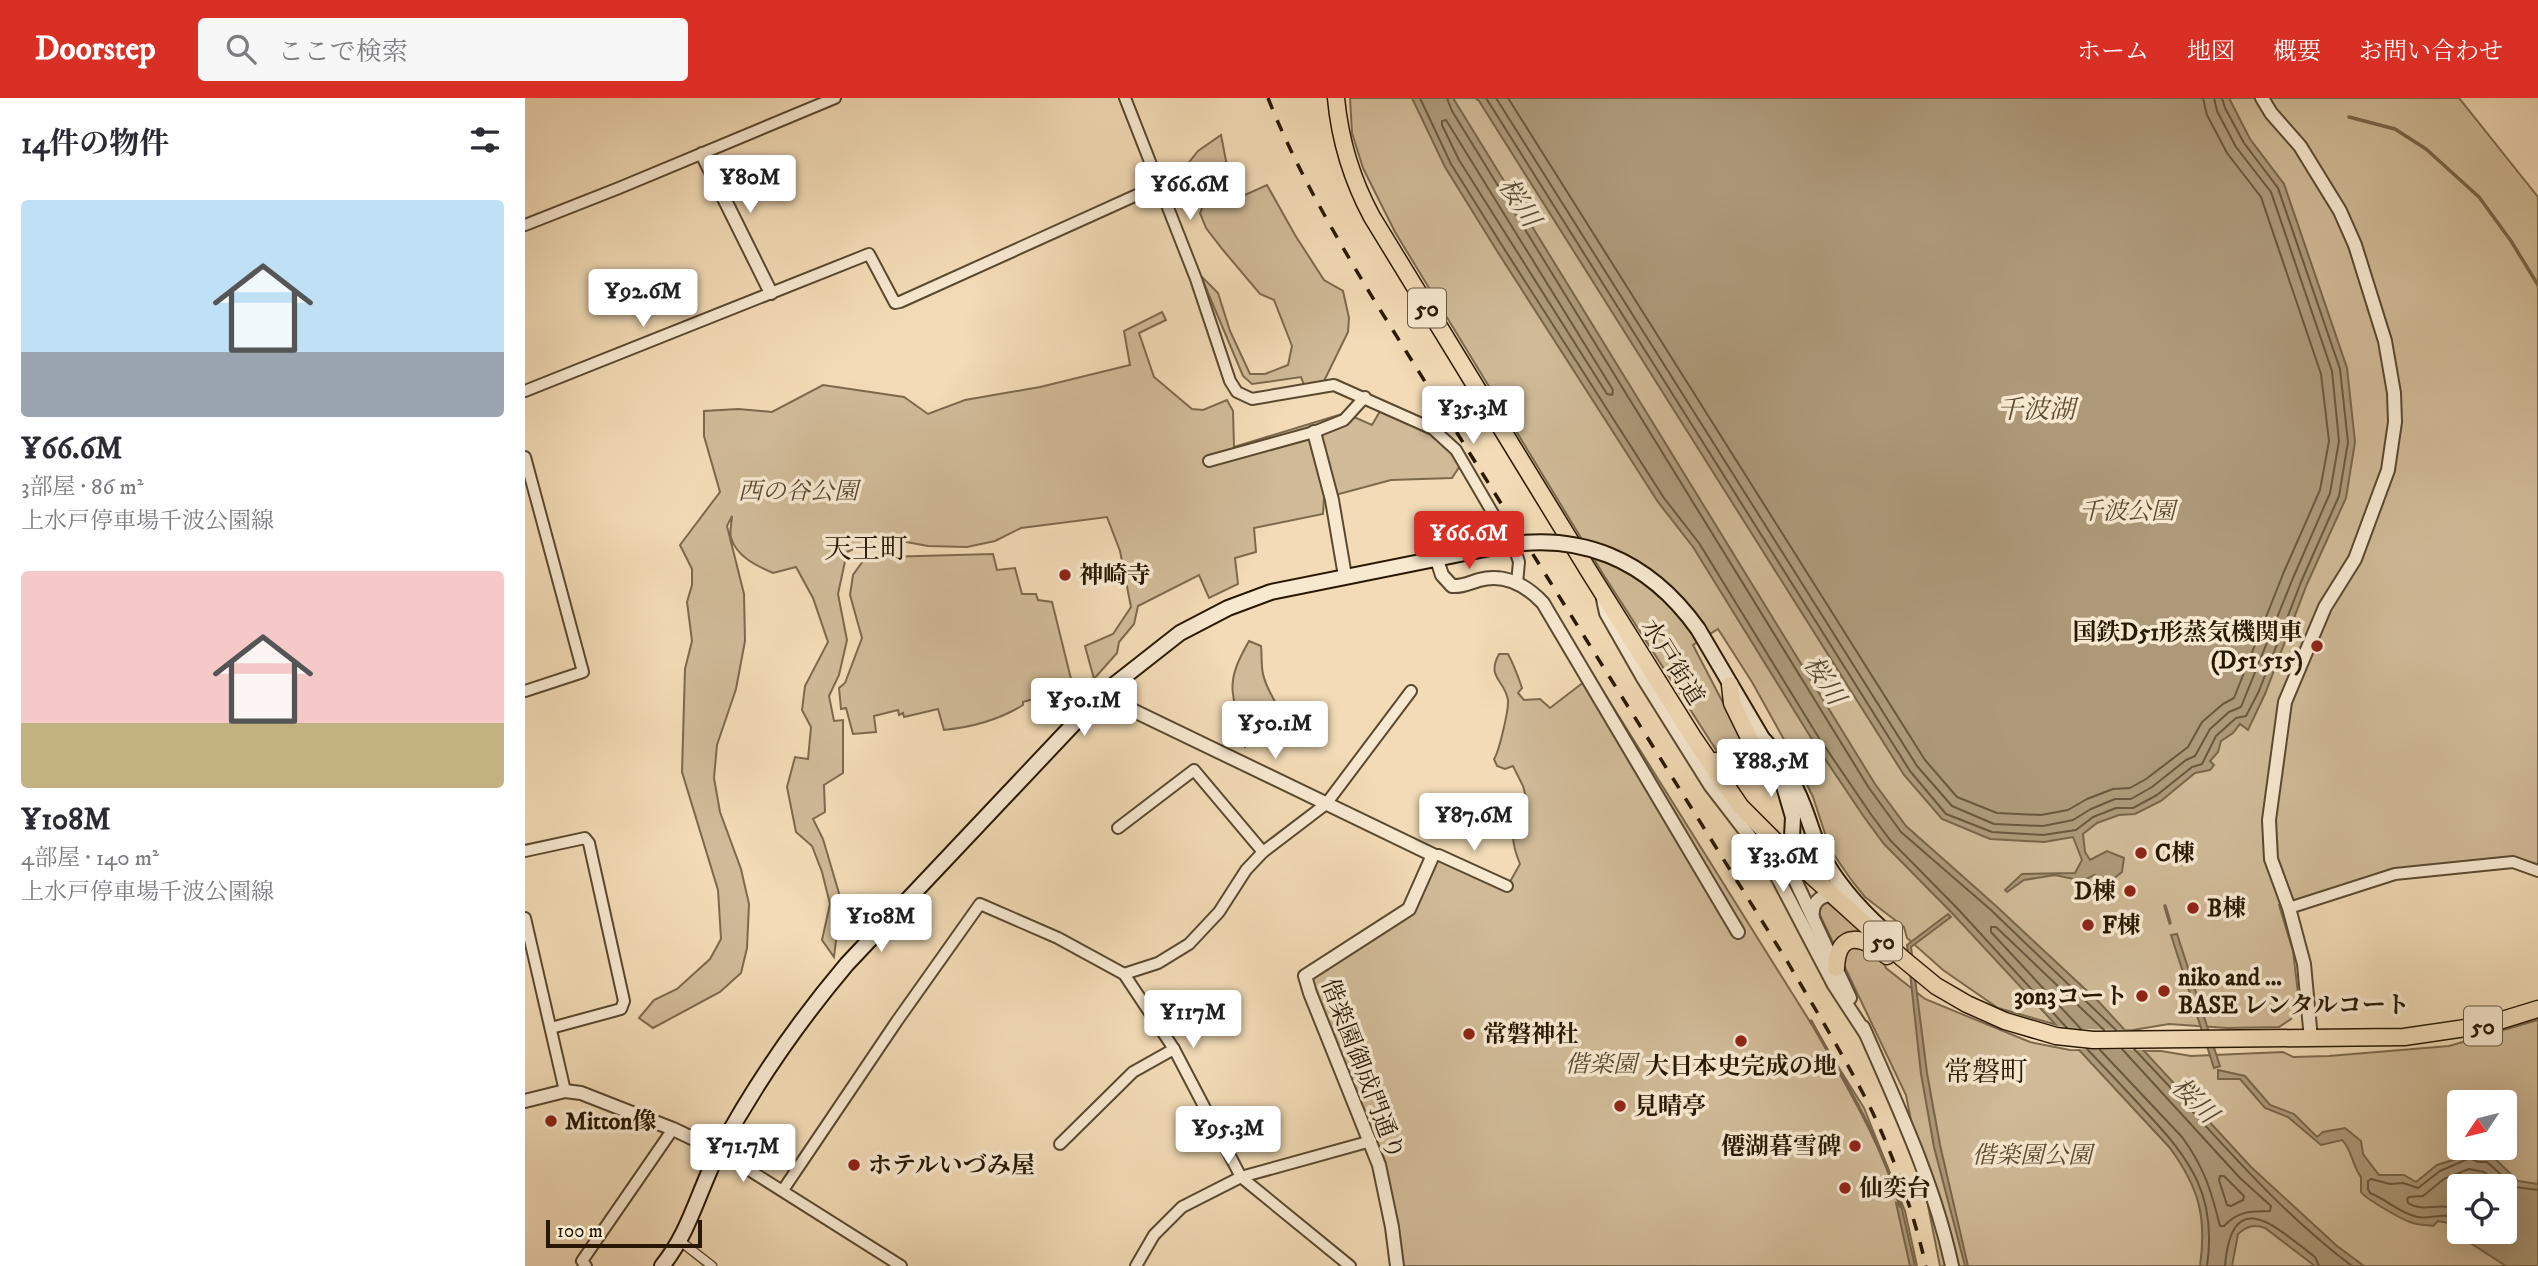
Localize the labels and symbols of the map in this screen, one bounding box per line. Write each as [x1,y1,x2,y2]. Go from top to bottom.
pin: ¥80M [709,156,791,215]
pin: ¥66.6M [1133,162,1247,222]
water label: 桜川 [1491,172,1548,236]
pin: ¥92.6M [586,270,700,329]
road number: 50 [1408,288,1446,328]
pin: ¥35.3M [1416,386,1530,446]
water label: 千波湖 [1997,394,2079,427]
park label: 西の谷公園 [738,477,862,507]
park label: 千波公園 [2079,497,2179,527]
pin: ¥66.6M [1412,512,1526,571]
district label: 天王町 [824,532,908,567]
place label: 神崎寺 [1079,561,1151,591]
marker: 神崎寺 [1057,567,1073,583]
street label: 水戸街道 [1634,614,1710,711]
place label: 国鉄D51形蒸気機関車 (D51 515) [2072,618,2303,676]
marker: 国鉄D51形蒸気機関車 (D51 515) [2309,638,2325,654]
water label: 桜川 [1796,650,1853,714]
pin: ¥50.1M [1027,678,1141,738]
pin: ¥50.1M [1218,702,1332,761]
pin: ¥88.5M [1714,740,1828,799]
pin: ¥87.6M [1417,794,1531,853]
pin: ¥33.6M [1726,834,1840,894]
place label: C棟 [2155,839,2195,869]
marker: C棟 [2133,845,2149,861]
place label: D棟 [2074,877,2116,907]
marker: D棟 [2122,883,2138,899]
pin: ¥108M [832,894,930,954]
place label: B棟 [2207,894,2246,924]
marker: B棟 [2185,900,2201,916]
place label: F棟 [2102,911,2141,941]
marker: F棟 [2080,917,2096,933]
road number: 50 [1864,922,1902,960]
place label: niko and ... BASE レンタルコート [2178,963,2410,1021]
street label: 偕楽園御成門通り [1314,974,1410,1164]
place label: 3on3コート [2014,982,2128,1012]
marker: niko and ... BASE レンタルコート [2156,983,2172,999]
marker: 3on3コート [2134,988,2150,1004]
pin: ¥117M [1144,990,1242,1050]
road number: 50 [2464,1007,2502,1046]
place label: 常磐神社 [1483,1020,1579,1050]
marker: 常磐神社 [1461,1026,1477,1042]
marker: 大日本史完成の地 [1733,1033,1749,1049]
park label: 偕楽園 [1565,1050,1641,1080]
place label: 大日本史完成の地 [1645,1052,1837,1082]
district label: 常磐町 [1944,1055,2028,1090]
water label: 桜川 [2164,1071,2226,1133]
north arrow [2447,1090,2517,1160]
place label: 見晴亭 [1634,1092,1706,1122]
marker: 見晴亭 [1612,1098,1628,1114]
place label: Mitton像 [565,1107,657,1137]
pin: ¥95.3M [1171,1107,1285,1166]
marker: Mitton像 [543,1113,559,1129]
pin: ¥71.7M [686,1124,800,1184]
place label: 僊湖暮雪碑 [1721,1132,1841,1162]
marker: 僊湖暮雪碑 [1847,1138,1863,1154]
park label: 偕楽園公園 [1972,1141,2096,1171]
place label: ホテルいづみ屋 [868,1151,1035,1181]
marker: ホテルいづみ屋 [846,1157,862,1173]
place label: 仙奕台 [1859,1174,1931,1204]
marker: 仙奕台 [1837,1180,1853,1196]
scale bar [546,1217,702,1249]

